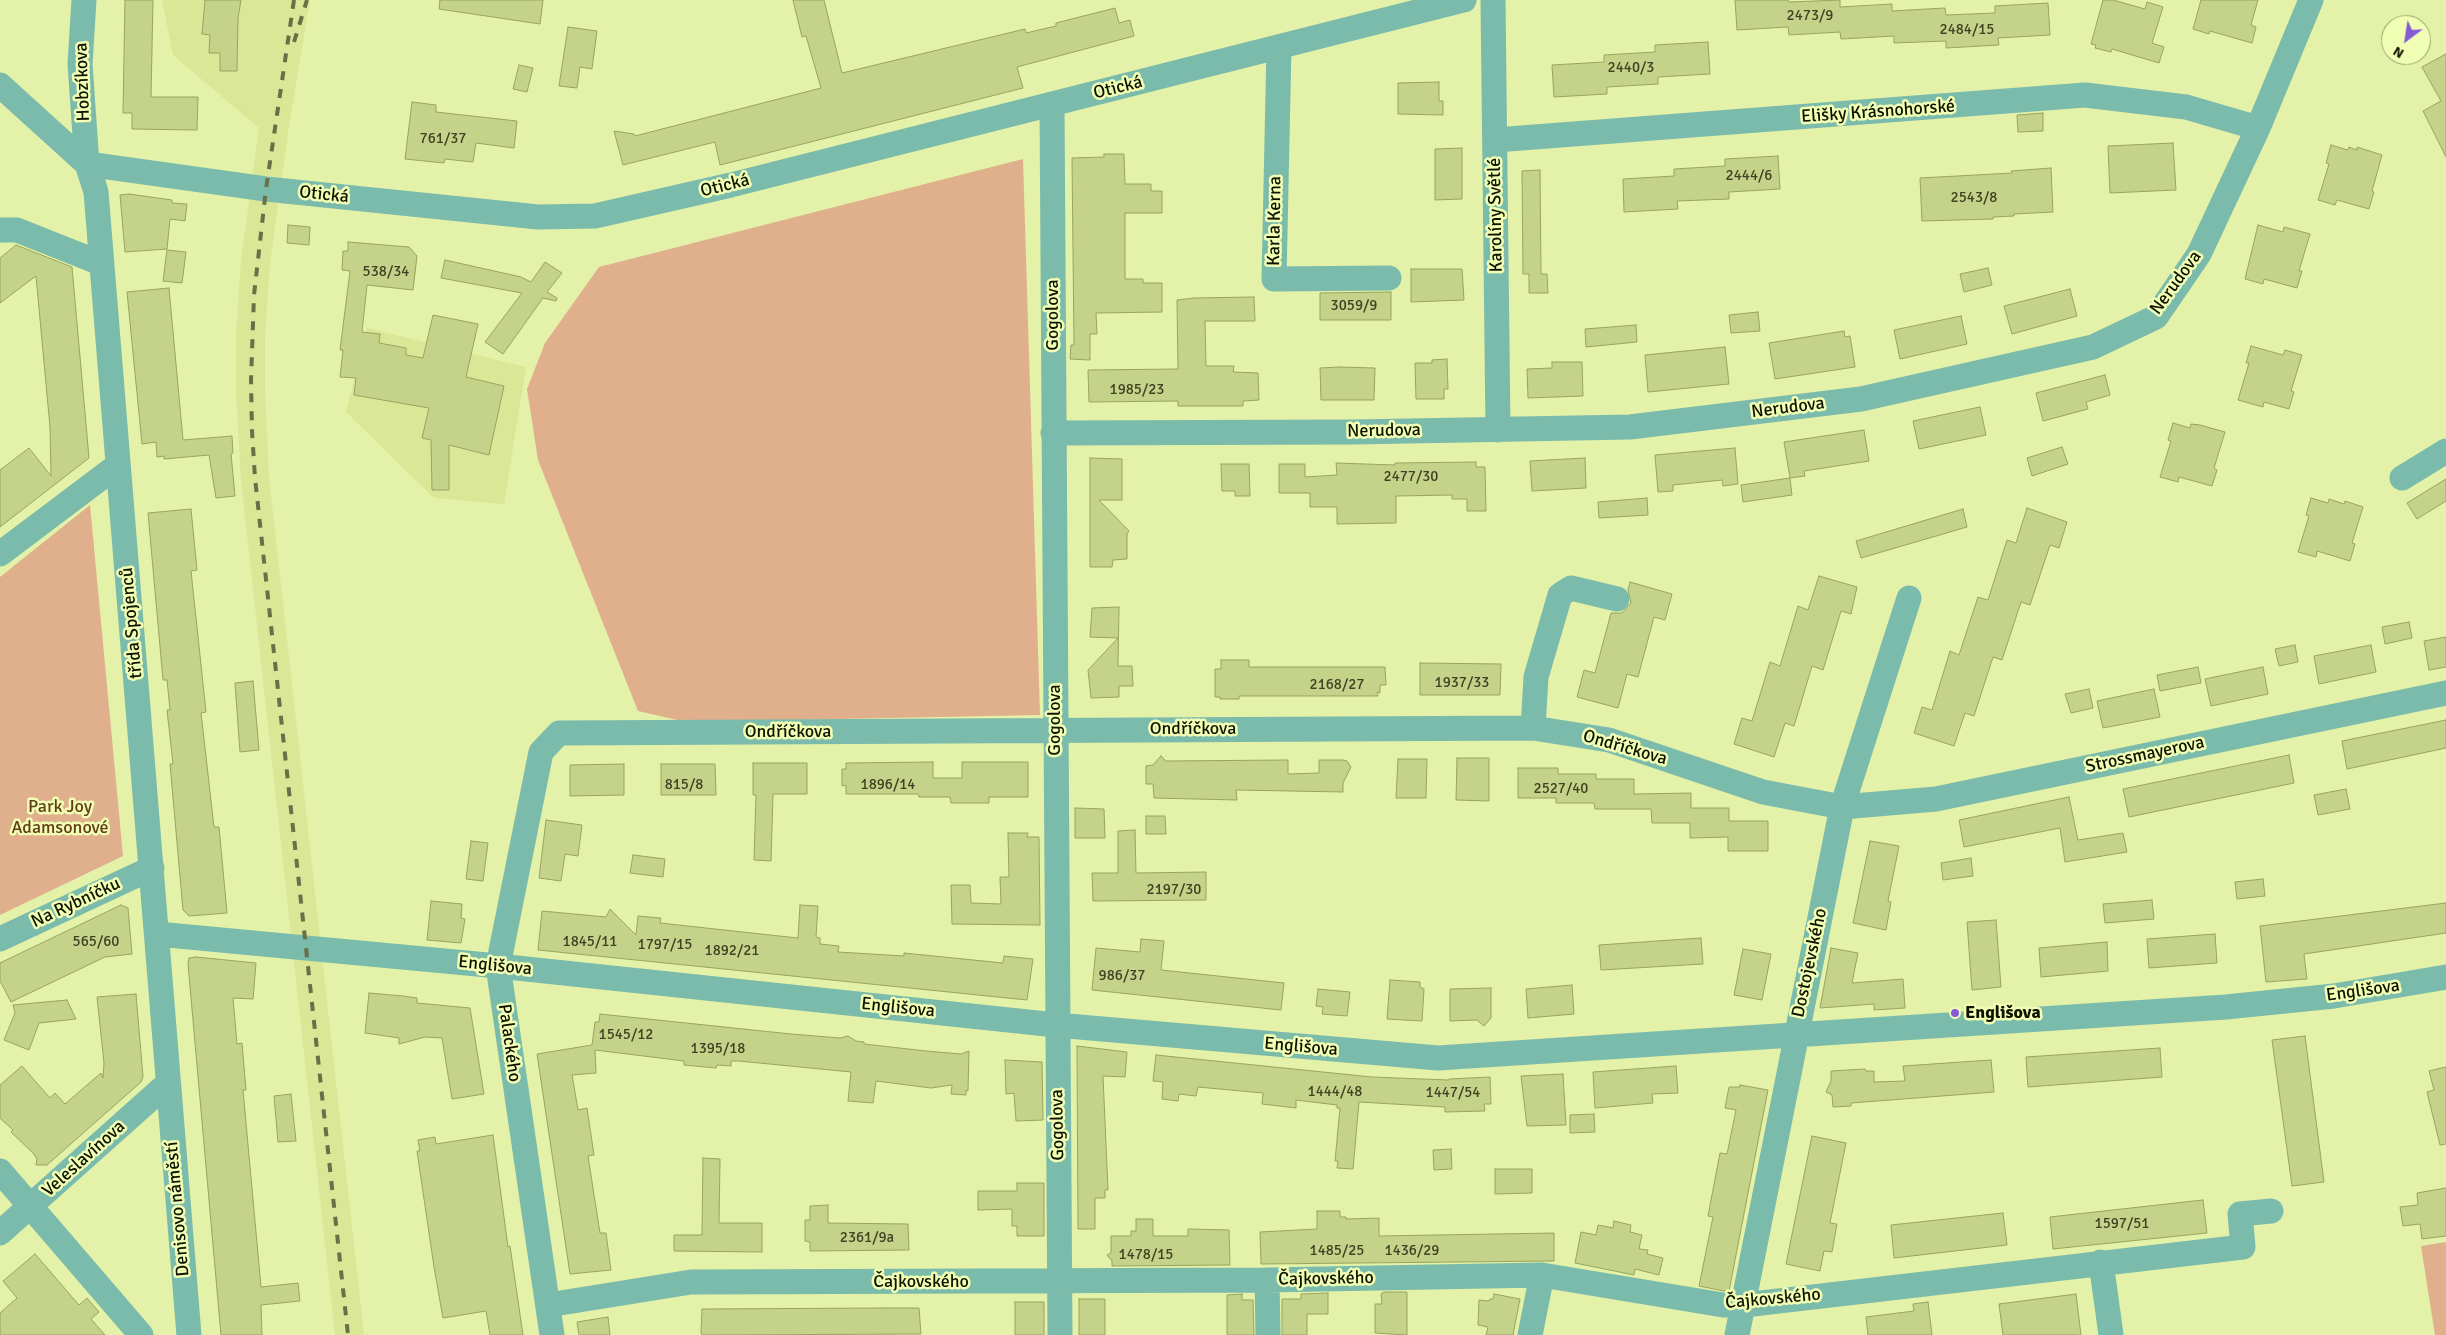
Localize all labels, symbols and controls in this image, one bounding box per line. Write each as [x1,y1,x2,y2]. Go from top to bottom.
house number: 2473/9 [1787,7,1833,25]
north arrow [2381,15,2431,65]
house number: 2484/15 [1940,21,1994,39]
street label: Hobzíkova [71,42,95,122]
text: N [2390,43,2407,62]
house number: 2440/3 [1608,59,1654,77]
street label: Otická [1091,71,1145,105]
street label: Elišky Krásnohorské [1800,96,1956,128]
house number: 761/37 [420,130,466,148]
street label: Karolíny Světlé [1484,158,1508,272]
house number: 2444/6 [1726,167,1772,185]
street label: Otická [698,169,752,203]
street label: Karla Kerna [1263,176,1287,266]
street label: Otická [298,182,350,208]
house number: 2543/8 [1951,189,1997,207]
street label: Nerudova [2146,247,2206,319]
house number: 538/34 [363,263,409,281]
street label: Gogolova [1042,279,1064,351]
house number: 3059/9 [1331,297,1377,315]
house number: 1985/23 [1110,381,1164,399]
street label: Nerudova [1750,393,1826,423]
street label: Nerudova [1347,420,1421,442]
house number: 2477/30 [1384,468,1438,486]
street label: třída Spojenců [116,566,148,680]
house number: 1937/33 [1435,674,1489,692]
house number: 2168/27 [1310,676,1364,694]
street label: Gogolova [1044,684,1066,756]
street label: Ondříčkova [1150,718,1236,740]
street label: Ondříčkova [745,721,831,743]
street label: Ondříčkova [1580,726,1670,770]
street label: Strossmayerova [2084,732,2206,778]
house number: 815/8 [665,776,703,794]
house number: 1896/14 [861,776,915,794]
house number: 2527/40 [1534,780,1588,798]
park label: Park Joy Adamsonové [11,796,109,839]
street label: Na Rybníčku [28,873,124,933]
house number: 2197/30 [1147,881,1201,899]
street label: Dostojevského [1788,906,1832,1020]
house number: 565/60 [73,933,119,951]
house number: 1845/11 [563,933,617,951]
house number: 1797/15 [638,936,692,954]
house number: 1892/21 [705,942,759,960]
street label: Englišova [457,951,533,981]
house number: 986/37 [1099,967,1145,985]
street label: Englišova [2325,975,2401,1007]
street label: Englišova [860,993,936,1023]
place label: Englišova [1965,1002,2041,1024]
street label: Palackého [493,1003,525,1083]
marker: Englišova [1949,1007,1961,1019]
house number: 1545/12 [599,1026,653,1044]
street label: Englišova [1263,1033,1339,1061]
house number: 1395/18 [691,1040,745,1058]
house number: 1444/48 [1308,1083,1362,1101]
house number: 1447/54 [1426,1084,1480,1102]
street label: Gogolova [1047,1089,1069,1161]
street label: Veleslavínova [38,1116,130,1202]
street label: Denisovo náměstí [161,1141,195,1277]
house number: 1597/51 [2095,1215,2149,1233]
house number: 2361/9a [840,1229,894,1247]
house number: 1485/25 [1310,1242,1364,1260]
house number: 1436/29 [1385,1242,1439,1260]
house number: 1478/15 [1119,1246,1173,1264]
street label: Čajkovského [1278,1267,1374,1291]
street label: Čajkovského [873,1271,969,1293]
street label: Čajkovského [1724,1284,1822,1314]

